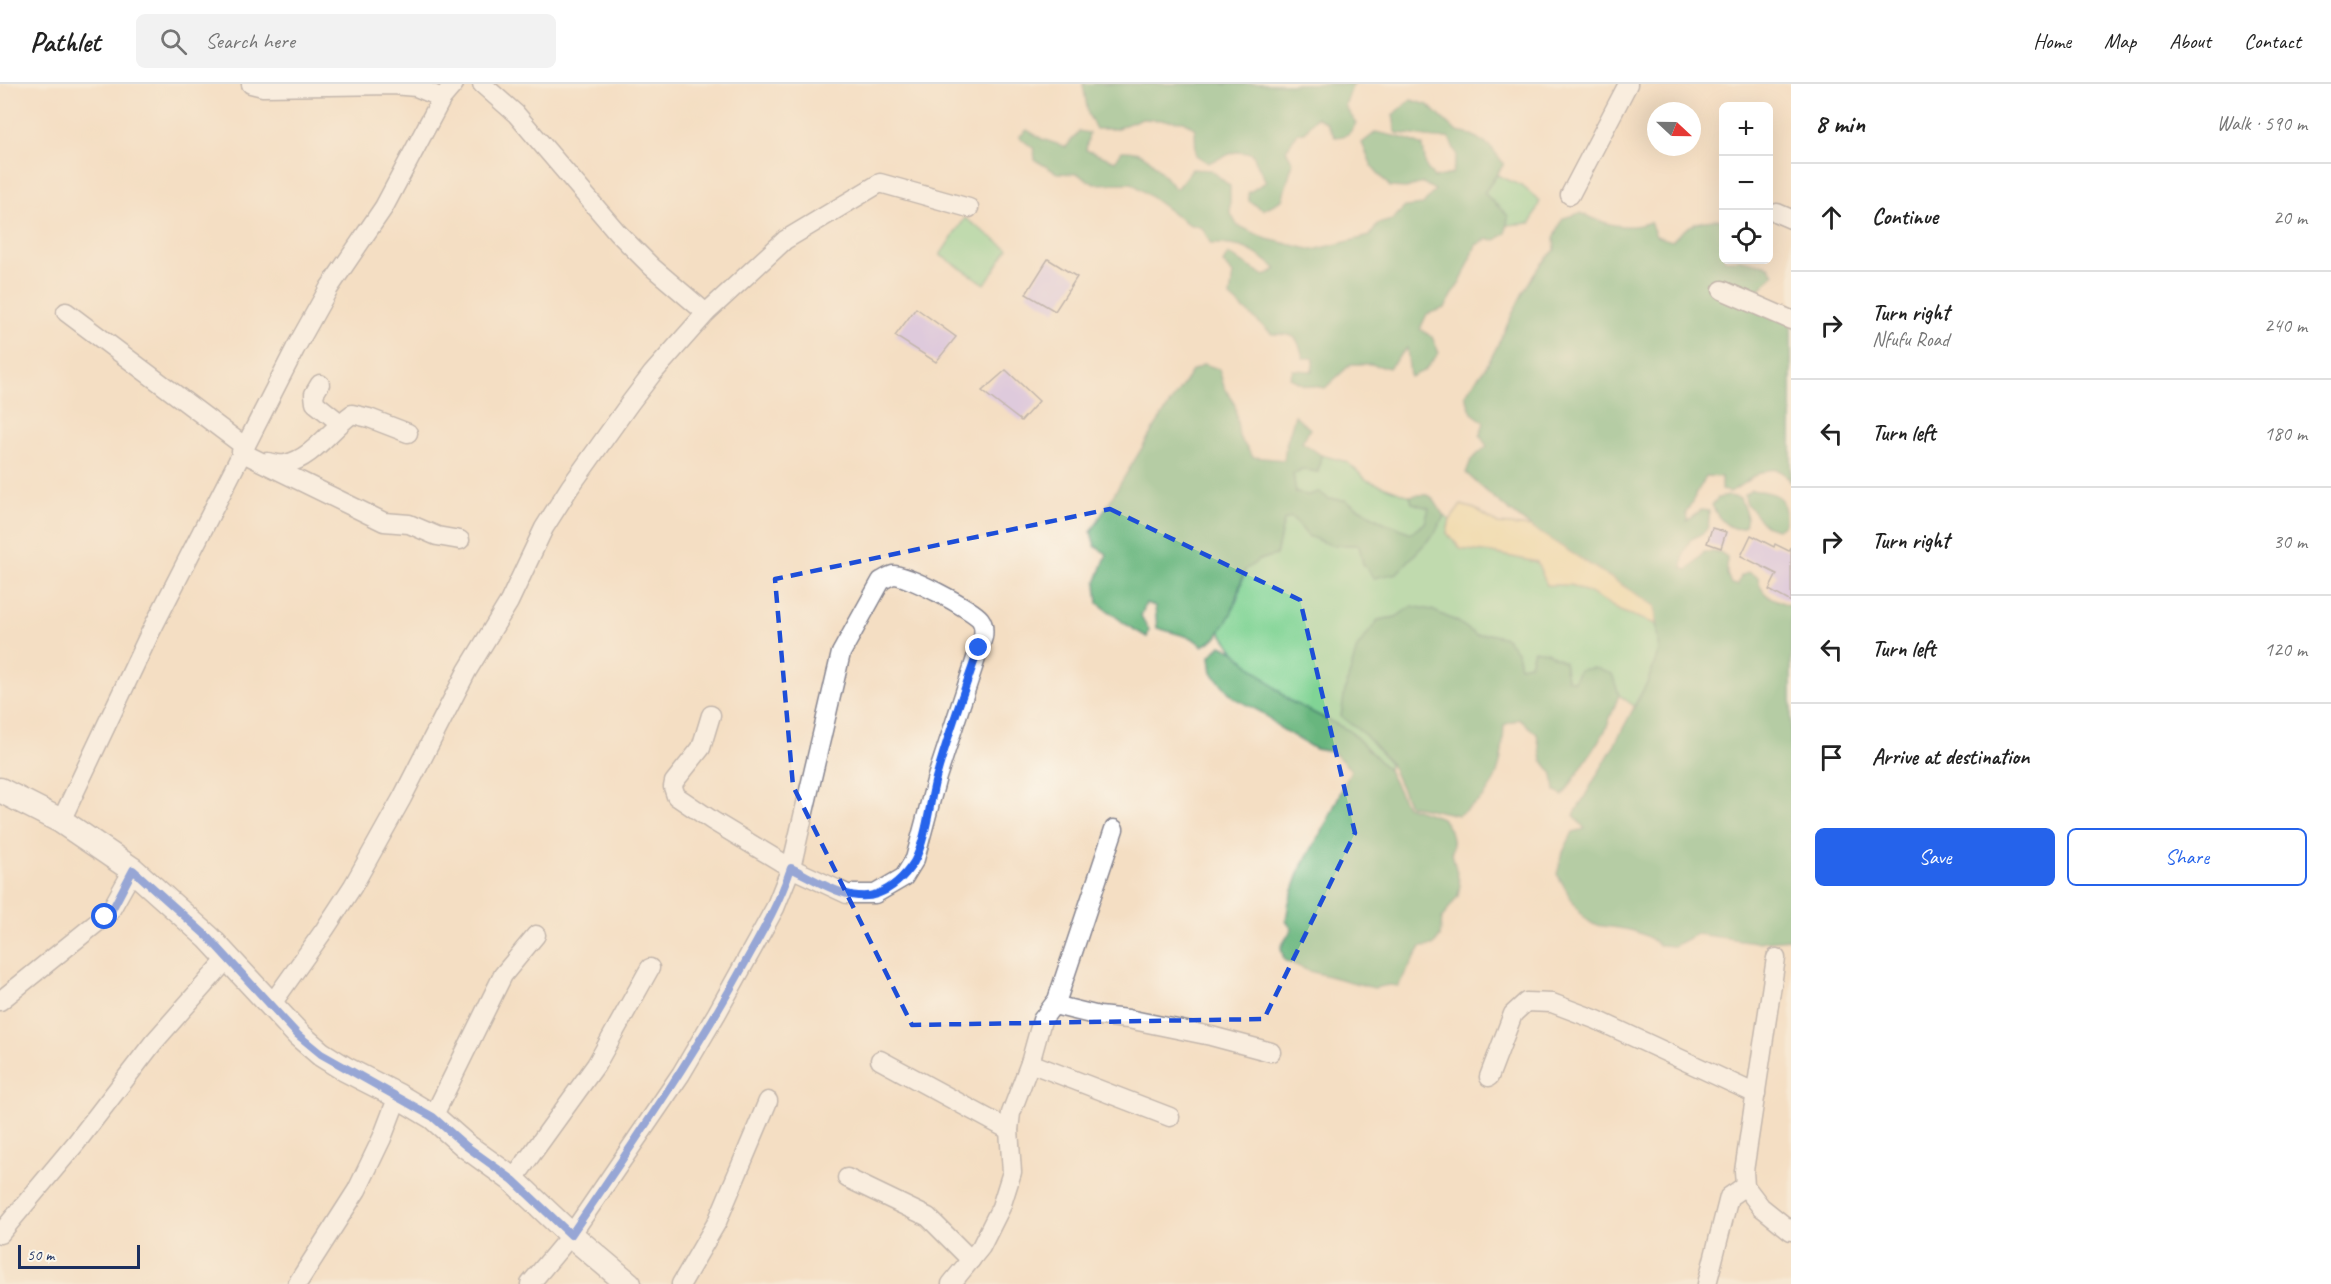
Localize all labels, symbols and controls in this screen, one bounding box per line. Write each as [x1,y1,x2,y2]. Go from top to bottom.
search box [136,14,556,68]
text: Pathlet [30,24,100,59]
icon: search [157,25,190,58]
text: Search here [205,27,295,55]
text: Home [2033,28,2071,54]
text: Map [2104,28,2136,54]
text: About [2169,28,2211,54]
text: Contact [2244,28,2301,54]
north arrow [1647,102,1701,156]
map controls [1719,102,1773,264]
button: + [1719,102,1773,156]
text: 8 min [1815,107,1865,140]
text: Walk · 590 m [2217,111,2307,136]
button: − [1719,156,1773,210]
icon: ahead [1815,201,1848,234]
text: Continue [1872,203,1938,231]
text: 20 m [2273,205,2307,230]
button: locate [1719,210,1773,264]
text: Turn right [1872,299,1949,327]
icon: right [1815,309,1848,342]
text: 240 m [2264,313,2307,338]
text: Nfufu Road [1872,327,1949,352]
icon: left [1815,417,1848,450]
text: Turn left [1872,419,1936,447]
text: 180 m [2264,421,2307,446]
icon: right [1815,525,1848,558]
text: Turn right [1872,527,1949,555]
text: 30 m [2273,529,2307,554]
icon: left [1815,633,1848,666]
route end [965,634,991,660]
text: Turn left [1872,635,1936,663]
text: 120 m [2264,637,2307,662]
icon: arrive [1815,741,1848,774]
text: Arrive at destination [1872,743,2029,771]
button: Save [1815,828,2055,886]
button: Share [2067,828,2307,886]
route start [91,903,117,929]
scale bar [18,1242,140,1270]
text: 50 m [27,1245,54,1265]

